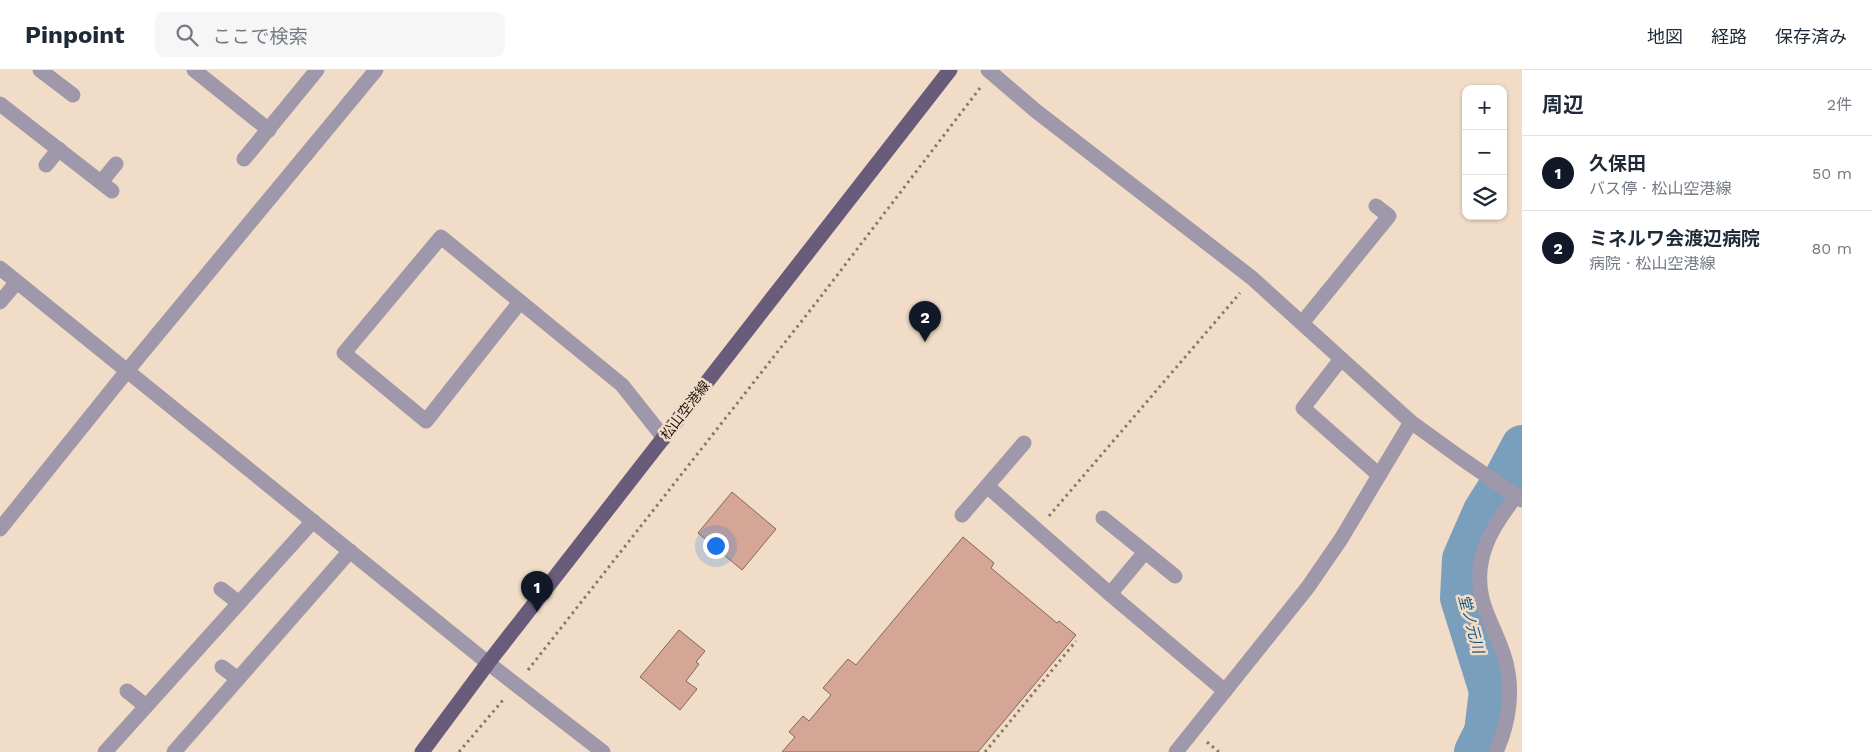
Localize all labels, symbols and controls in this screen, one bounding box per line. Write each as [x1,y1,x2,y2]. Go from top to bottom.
search box [155,12,505,57]
text: Pinpoint [25,21,125,49]
icon: search [173,21,201,49]
text: ここで検索 [213,25,308,48]
text: 地図 [1647,26,1683,47]
text: 経路 [1711,26,1747,47]
text: 保存済み [1775,26,1847,47]
map controls [1462,85,1507,220]
button: + [1462,85,1507,130]
text: 周辺 [1542,92,1584,117]
text: 2件 [1827,95,1852,114]
button: − [1462,130,1507,175]
text: 久保田 [1589,152,1646,175]
text: 1 [1555,164,1561,183]
text: 50 m [1812,164,1852,183]
button: layers [1462,175,1507,220]
text: バス停 · 松山空港線 [1589,179,1732,198]
text: ミネルワ会渡辺病院 [1589,227,1760,250]
text: 2 [1553,239,1563,258]
text: 80 m [1811,239,1852,258]
text: 病院 · 松山空港線 [1589,254,1716,273]
pin: 2 [909,301,941,342]
street label: 松山空港線 [657,377,713,443]
your location [703,533,729,559]
pin: 1 [521,571,553,612]
water label: 堂ノ元川 [1455,593,1488,657]

